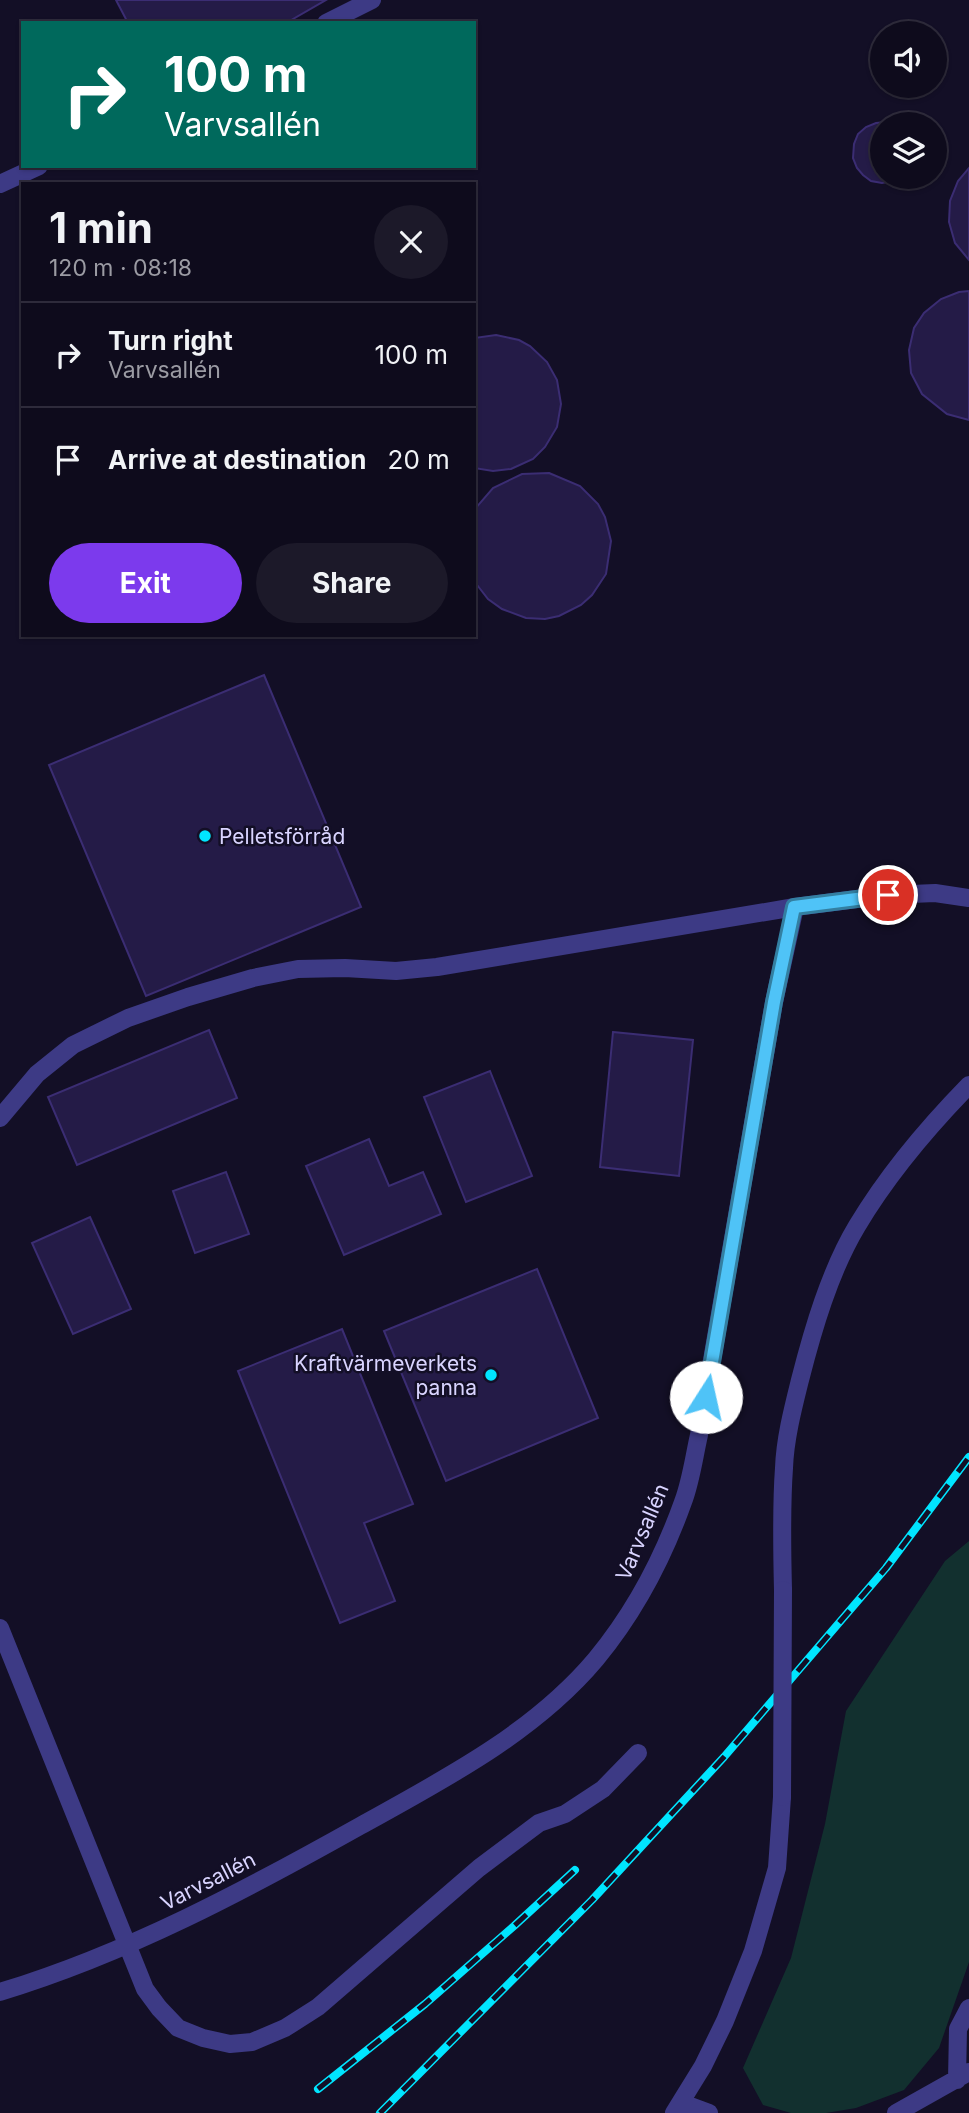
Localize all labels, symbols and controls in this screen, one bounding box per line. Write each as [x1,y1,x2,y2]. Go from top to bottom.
map controls [870,21,947,189]
button: sound [870,21,947,98]
text: 100 m [164,45,308,104]
icon: right [49,49,140,140]
text: Varvsallén [164,105,321,144]
button: layers [870,112,947,189]
text: 1 min [49,202,153,253]
button: close [374,205,448,279]
text: 120 m · 08:18 [49,254,192,282]
text: Turn right [108,325,233,356]
icon: right [49,336,87,374]
text: 100 m [375,339,448,370]
text: Varvsallén [108,356,221,384]
icon: arrive [49,441,87,479]
text: Arrive at destination [108,444,367,475]
text: 20 m [388,444,450,475]
button: Exit [49,543,242,623]
button: Share [256,543,448,623]
place label: Pelletsförråd [219,824,345,849]
marker: Pelletsförråd [197,828,213,844]
pin [858,865,918,925]
icon: arrive [869,876,907,914]
place label: Kraftvärmeverkets panna [294,1351,477,1400]
position arrow [669,1360,743,1434]
marker: Kraftvärmeverkets panna [483,1367,499,1383]
street label: Varvsallén [610,1480,674,1584]
street label: Varvsallén [156,1846,260,1916]

